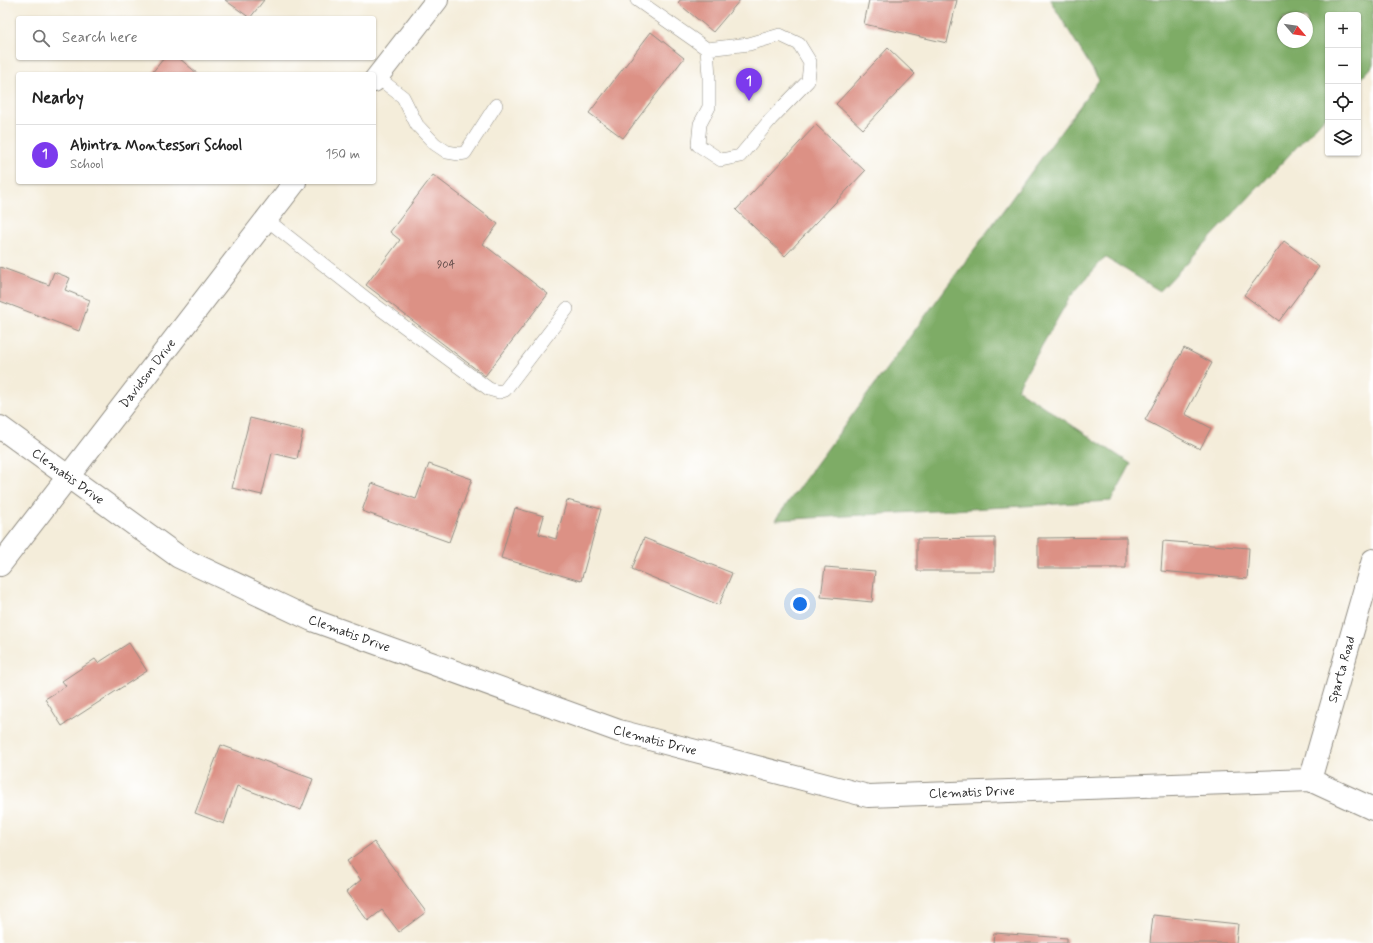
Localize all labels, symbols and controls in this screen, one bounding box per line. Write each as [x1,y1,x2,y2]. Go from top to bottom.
north arrow [1277,12,1313,48]
map controls [1325,12,1361,156]
button: + [1325,12,1361,48]
search box [16,16,376,60]
icon: search [30,27,52,49]
text: Search here [62,28,138,48]
button: − [1325,48,1361,84]
pin: 1 [736,68,762,101]
button: locate [1325,84,1361,120]
text: Nearby [32,87,84,109]
button: layers [1325,120,1361,156]
text: Abintra Montessori School [70,136,242,156]
text: 1 [42,146,48,163]
text: 150 m [326,146,360,163]
text: School [70,156,104,173]
house number: 904 [437,258,456,272]
street label: Davidson Drive [116,335,180,411]
street label: Clematis Drive [28,444,108,509]
your location [790,594,810,614]
street label: Clematis Drive [306,611,393,656]
street label: Sparta Road [1324,634,1359,705]
street label: Clematis Drive [611,721,699,759]
street label: Clematis Drive [929,782,1015,802]

